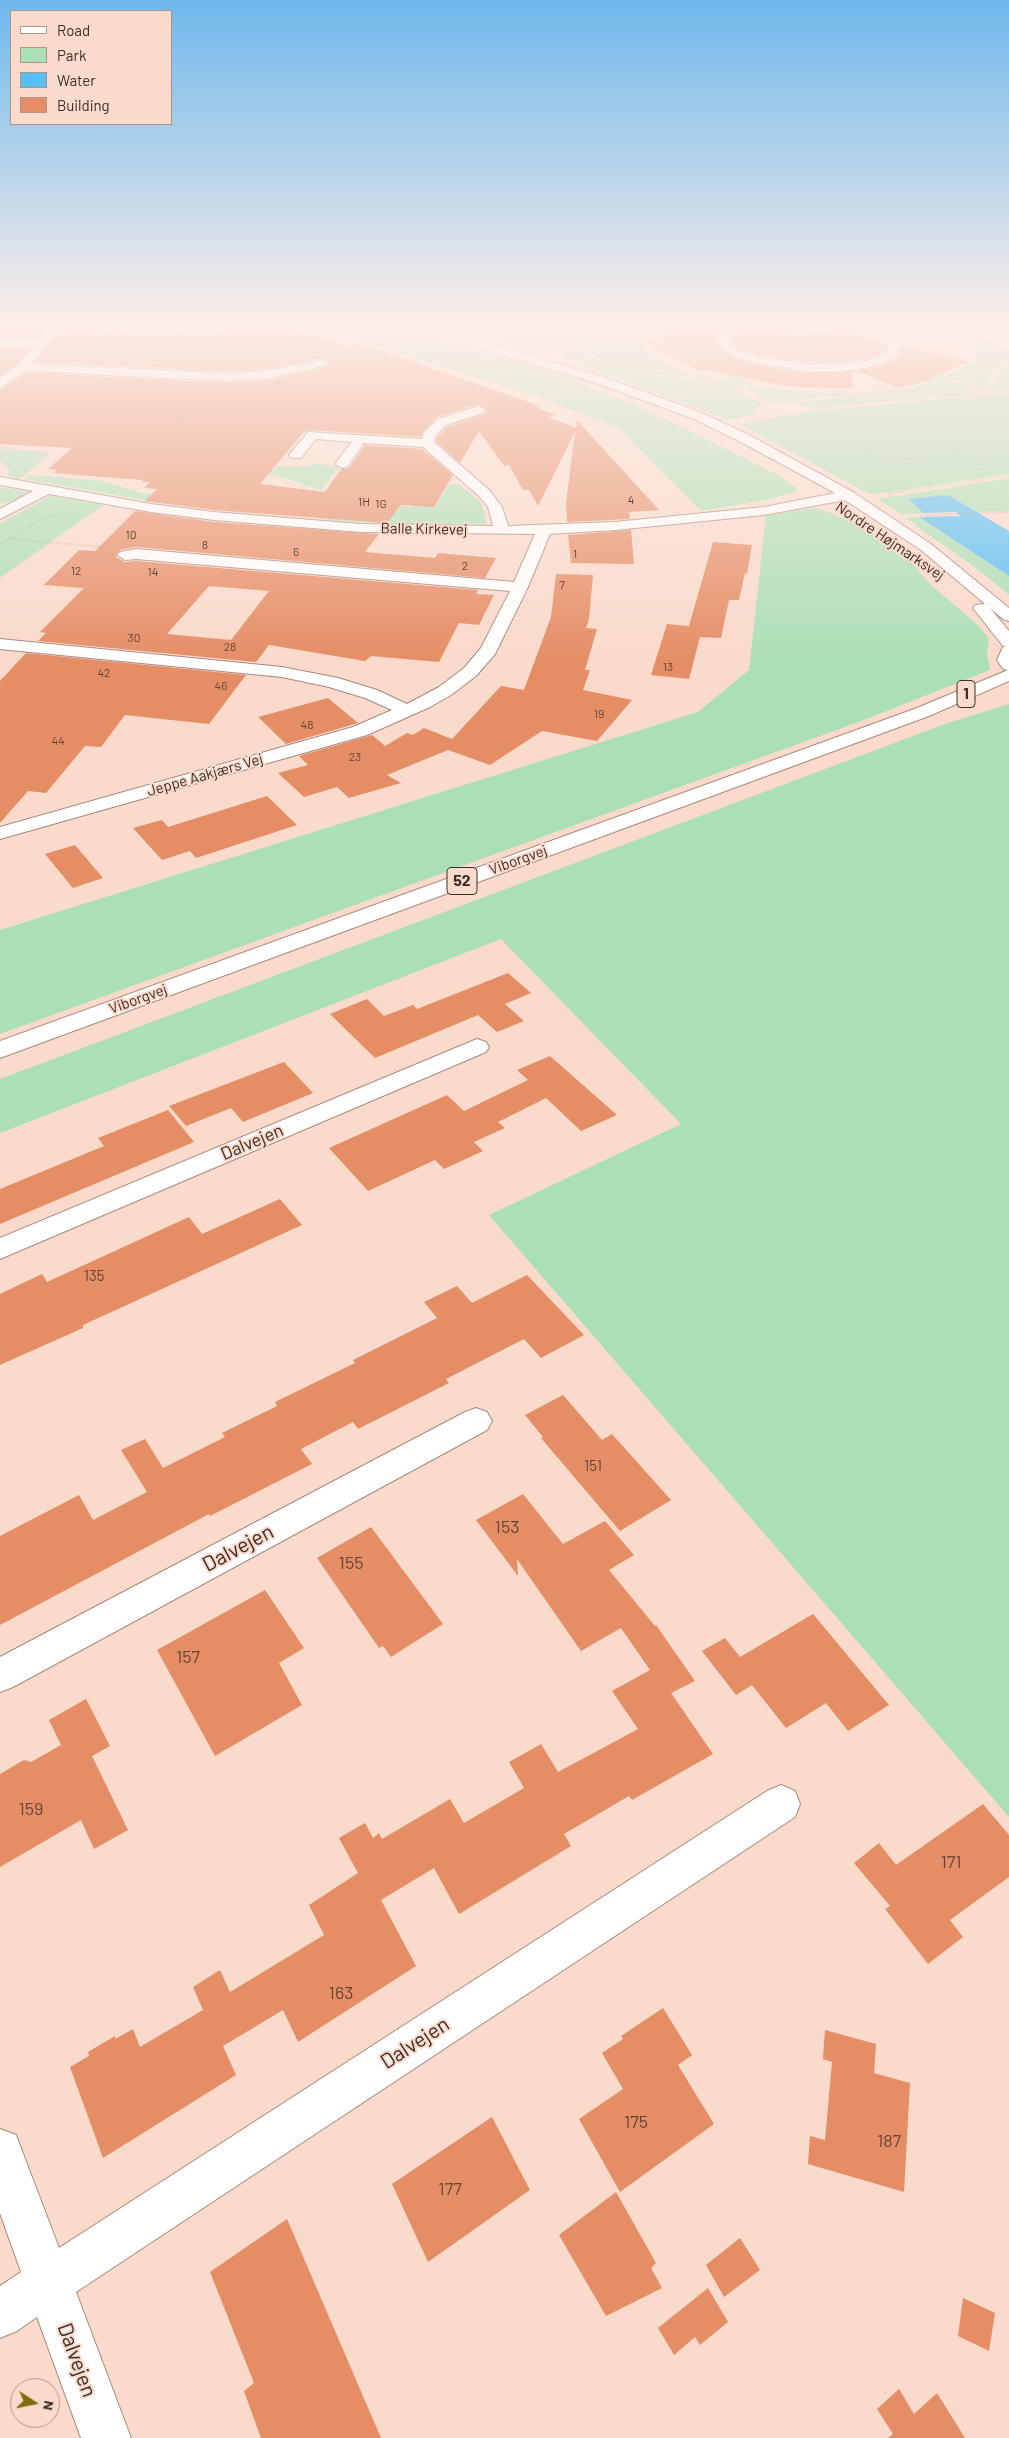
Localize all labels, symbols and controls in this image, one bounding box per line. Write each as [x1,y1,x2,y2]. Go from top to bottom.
legend [10,10,172,125]
text: Road [57,21,90,39]
text: Park [57,46,86,64]
text: Water [57,71,96,89]
text: Building [57,96,110,114]
house number: 4 [628,493,634,507]
house number: 1H [358,495,370,509]
house number: 1G [375,497,387,511]
street label: Nordre Højmarksvej [832,498,948,584]
street label: Balle Kirkevej [380,519,468,539]
house number: 10 [126,528,136,542]
house number: 8 [202,538,208,552]
house number: 6 [293,545,299,559]
house number: 1 [573,547,577,561]
house number: 2 [462,559,468,573]
house number: 12 [71,564,81,578]
house number: 14 [148,565,158,579]
house number: 7 [559,578,565,592]
house number: 30 [128,631,140,645]
house number: 28 [224,640,236,654]
house number: 13 [663,660,673,674]
house number: 42 [97,666,111,680]
house number: 46 [215,679,227,693]
road number: 1 [957,681,975,708]
house number: 19 [594,707,604,721]
house number: 48 [301,718,313,732]
house number: 44 [51,734,65,748]
street label: Jeppe Aakjærs Vej [145,750,265,800]
house number: 23 [349,750,361,764]
street label: Viborgvej [486,841,550,879]
road number: 52 [447,868,477,894]
street label: Viborgvej [106,980,170,1018]
street label: Dalvejen [217,1119,287,1165]
house number: 135 [84,1267,104,1285]
house number: 151 [584,1457,602,1475]
house number: 153 [495,1516,519,1538]
street label: Dalvejen [198,1519,278,1577]
house number: 155 [339,1552,363,1574]
house number: 157 [176,1646,200,1668]
house number: 159 [19,1798,43,1820]
house number: 171 [940,1851,962,1873]
house number: 163 [329,1982,353,2004]
street label: Dalvejen [376,2011,454,2075]
house number: 175 [624,2111,648,2133]
house number: 187 [877,2130,901,2152]
house number: 177 [438,2178,462,2200]
street label: Dalvejen [52,2320,102,2400]
north arrow [10,2378,60,2428]
text: N [40,2400,58,2412]

